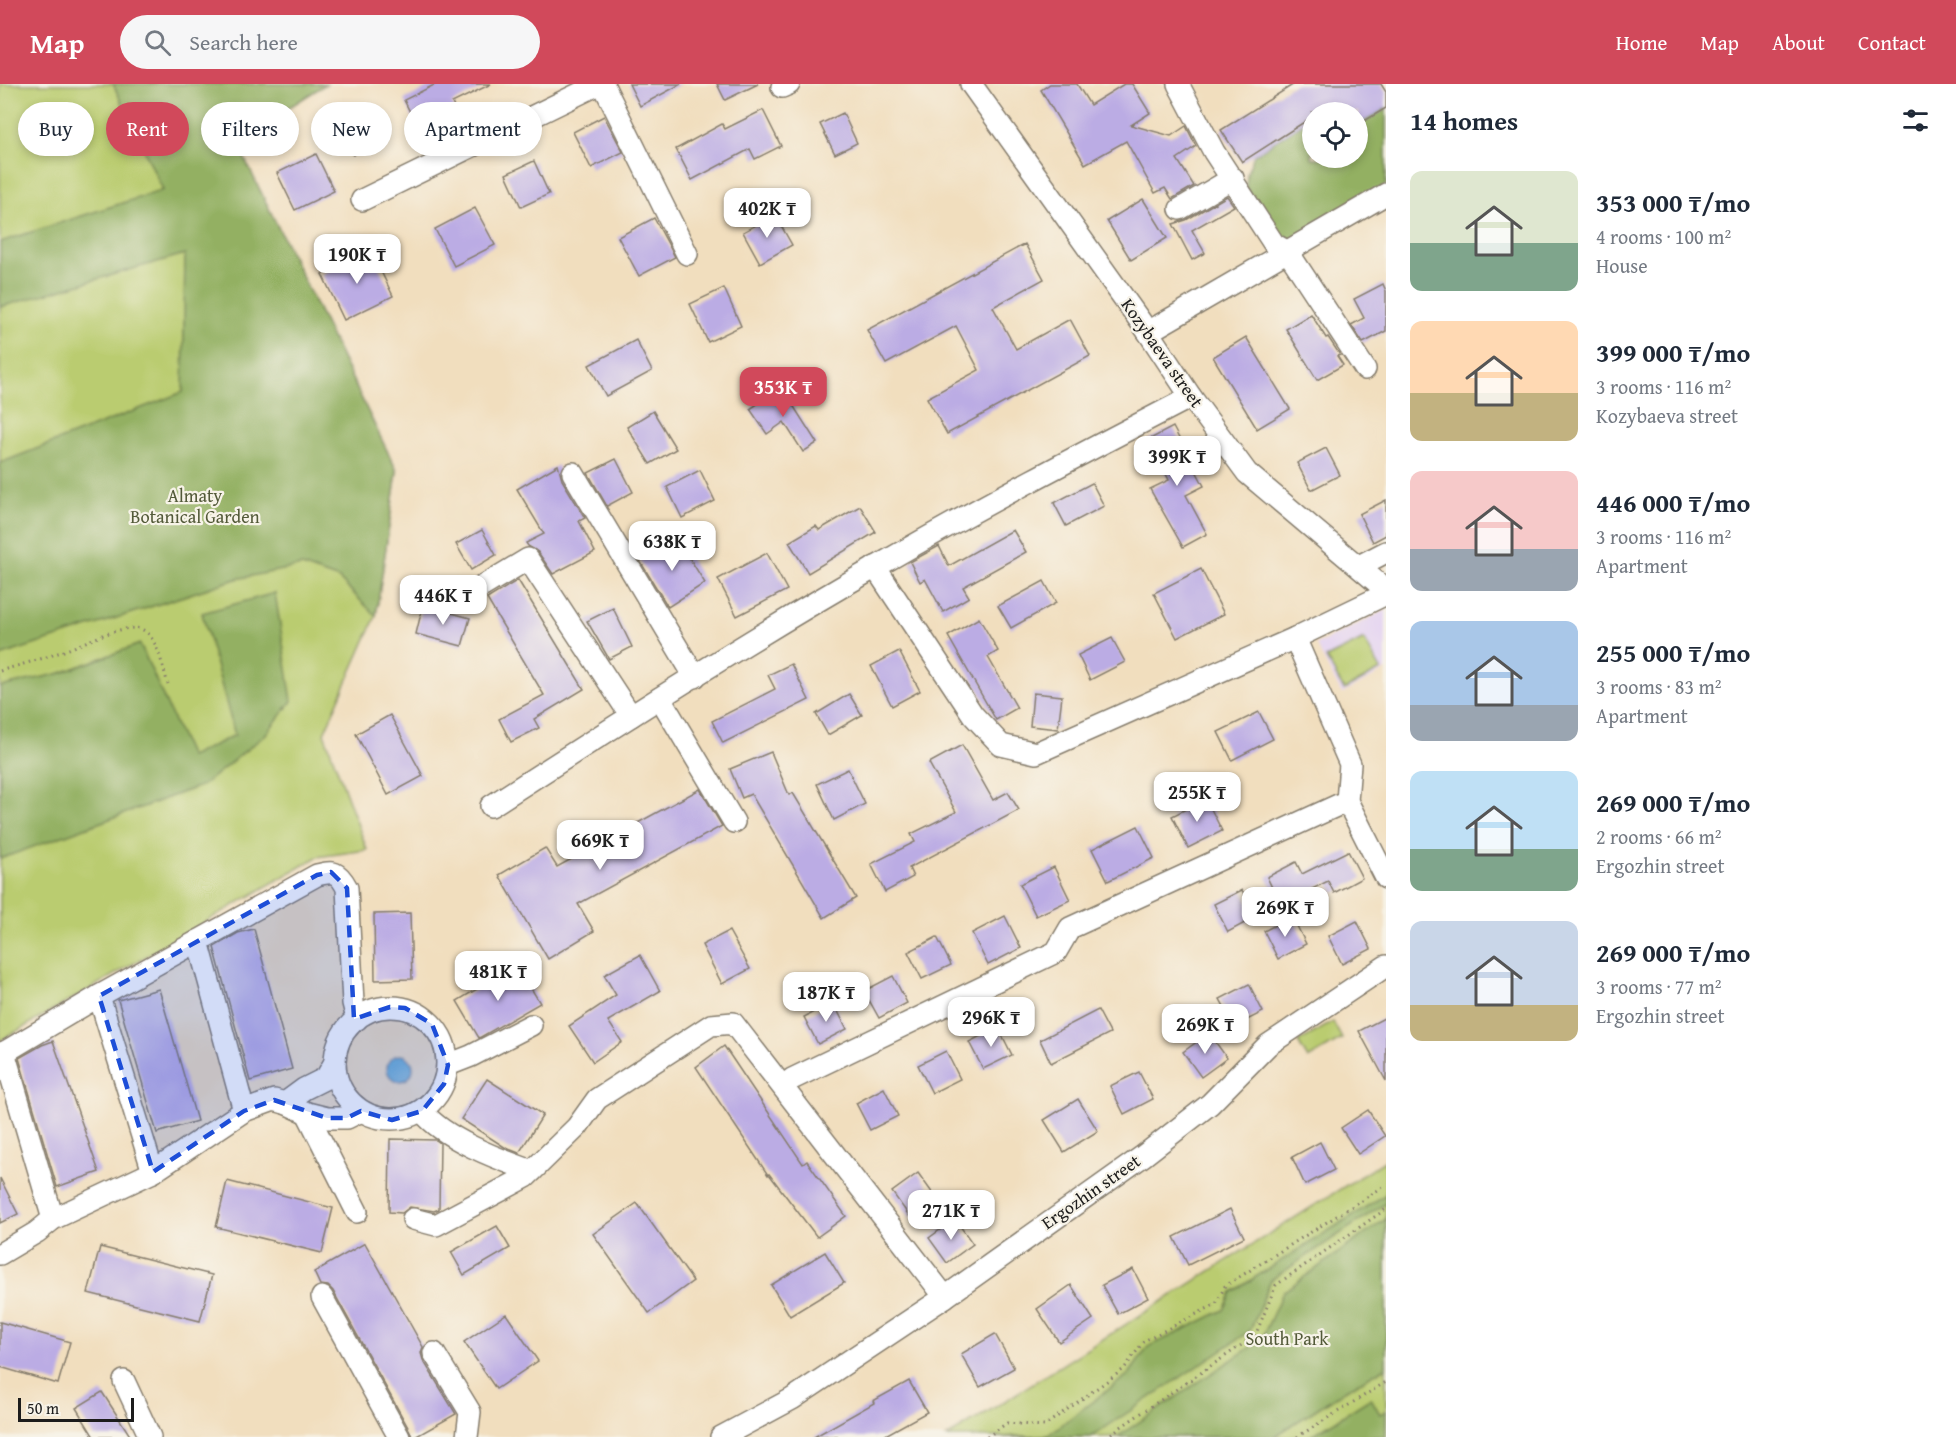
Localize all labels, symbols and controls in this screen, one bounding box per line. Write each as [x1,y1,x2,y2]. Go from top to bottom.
search box [120,15,540,69]
text: Map [30,22,84,63]
icon: search [141,26,174,59]
text: Search here [189,26,298,58]
text: Home [1616,27,1667,58]
text: Map [1700,27,1739,58]
text: About [1772,27,1825,58]
text: Contact [1858,27,1926,58]
text: 14 homes [1410,101,1518,140]
chip: Buy [18,102,94,156]
chip: Rent [106,102,189,156]
chip: Filters [201,102,299,156]
chip: New [311,102,392,156]
chip: Apartment [404,102,542,156]
map controls [1302,102,1368,168]
button: locate [1302,102,1368,168]
icon: filters [1899,104,1932,137]
text: 353 000 ₸/mo [1596,183,1750,222]
pin: 402K ₸ [718,188,816,239]
text: 402K ₸ [738,193,796,222]
icon: home [1458,195,1530,267]
text: 4 rooms · 100 m² [1596,222,1731,251]
pin: 190K ₸ [308,234,406,285]
text: 190K ₸ [328,239,386,268]
text: House [1596,251,1648,280]
street label: Kozybaeva street [1115,293,1211,413]
text: 399 000 ₸/mo [1596,333,1750,372]
icon: home [1458,345,1530,417]
pin: 353K ₸ [734,367,832,418]
text: 353K ₸ [754,372,812,401]
text: 3 rooms · 116 m² [1596,372,1731,401]
text: Kozybaeva street [1596,401,1738,430]
pin: 399K ₸ [1128,436,1226,487]
text: 399K ₸ [1148,441,1206,470]
park label: Almaty Botanical Garden [130,482,260,530]
text: 446 000 ₸/mo [1596,483,1750,522]
icon: home [1458,495,1530,567]
pin: 638K ₸ [623,521,721,572]
text: 3 rooms · 116 m² [1596,522,1731,551]
text: 638K ₸ [643,526,701,555]
text: Apartment [1596,551,1688,580]
pin: 446K ₸ [394,575,492,626]
text: 446K ₸ [414,580,472,609]
text: 255 000 ₸/mo [1596,633,1750,672]
icon: home [1458,645,1530,717]
text: 3 rooms · 83 m² [1596,672,1722,701]
text: Apartment [1596,701,1688,730]
pin: 255K ₸ [1148,772,1246,823]
text: 255K ₸ [1168,777,1226,806]
text: 269 000 ₸/mo [1596,783,1750,822]
icon: home [1458,795,1530,867]
pin: 669K ₸ [551,820,649,871]
text: 2 rooms · 66 m² [1596,822,1722,851]
text: 669K ₸ [571,825,629,854]
text: Ergozhin street [1596,851,1725,880]
pin: 269K ₸ [1236,887,1334,938]
text: 269K ₸ [1256,892,1314,921]
text: 269 000 ₸/mo [1596,933,1750,972]
icon: home [1458,945,1530,1017]
pin: 481K ₸ [449,951,547,1002]
text: 481K ₸ [469,956,527,985]
pin: 187K ₸ [777,972,875,1023]
text: 3 rooms · 77 m² [1596,972,1722,1001]
text: 187K ₸ [797,977,855,1006]
pin: 296K ₸ [942,997,1040,1048]
text: Ergozhin street [1596,1001,1725,1030]
text: 296K ₸ [962,1002,1020,1031]
pin: 269K ₸ [1156,1004,1254,1055]
text: 269K ₸ [1176,1009,1234,1038]
street label: Ergozhin street [1036,1147,1146,1236]
pin: 271K ₸ [902,1190,1000,1241]
text: 271K ₸ [922,1195,980,1224]
park label: South Park [1246,1325,1329,1352]
scale bar [18,1395,134,1422]
text: 50 m [27,1396,59,1420]

